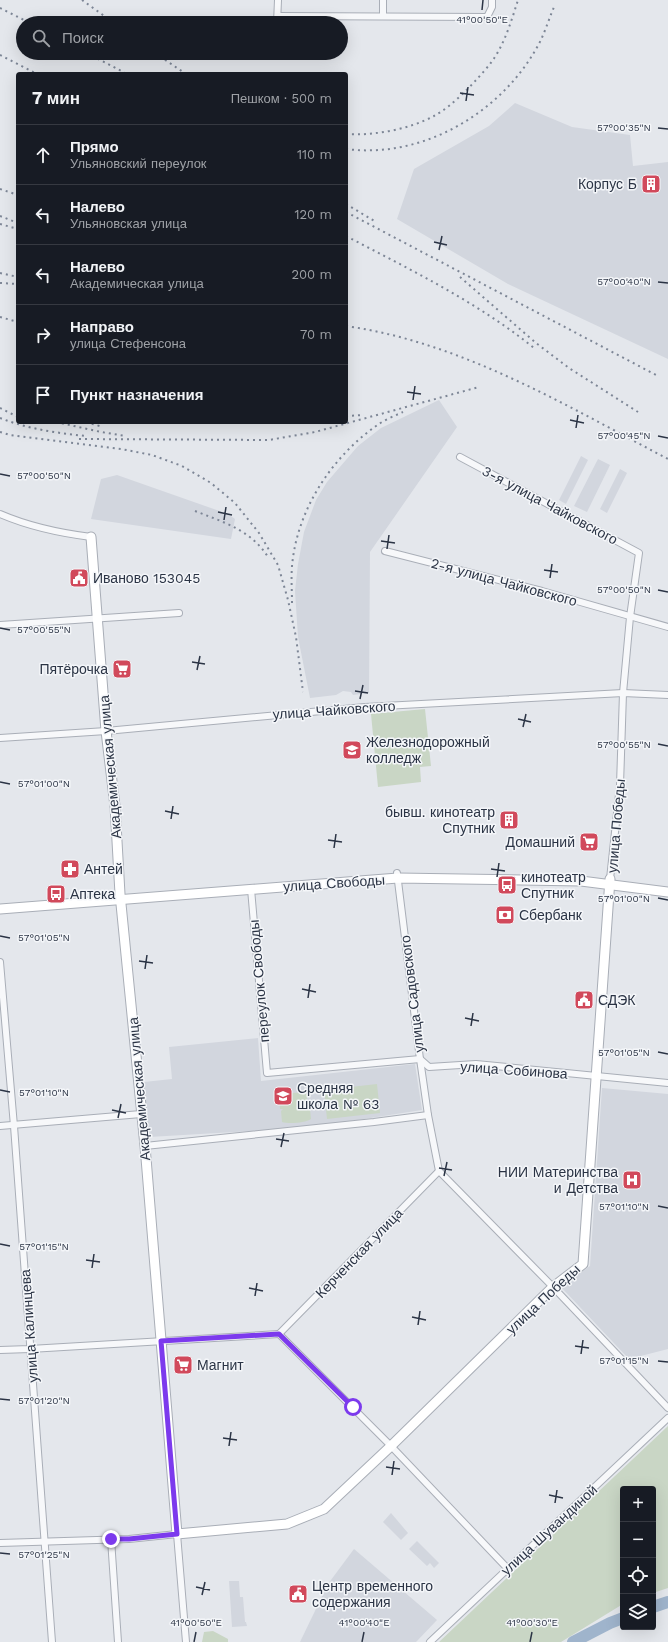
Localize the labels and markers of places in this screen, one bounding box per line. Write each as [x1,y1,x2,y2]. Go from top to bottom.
building icon: Корпус Б [640,173,662,195]
place label: Корпус Б [578,176,637,192]
public building icon: Иваново 153045 [68,567,90,589]
place label: Иваново 153045 [93,570,200,586]
supermarket icon: Пятёрочка [111,658,133,680]
place label: Пятёрочка [39,661,108,677]
place label: Железнодорожный колледж [366,734,490,766]
school or university icon: Железнодорожный колледж [341,739,363,761]
place label: бывш. кинотеатр Спутник [385,804,496,836]
building icon: бывш. кинотеатр Спутник [498,809,520,831]
supermarket icon: Домашний [578,831,600,853]
place label: Домашний [506,834,575,850]
pharmacy icon: Антей [59,858,81,880]
place label: Антей [84,861,123,877]
place label: кинотеатр Спутник [521,869,586,901]
bus stop icon: кинотеатр Спутник [496,874,518,896]
bus stop icon: Аптека [45,883,67,905]
place label: Аптека [70,886,115,902]
bank icon: Сбербанк [494,904,516,926]
place label: Сбербанк [519,907,583,923]
public building icon: СДЭК [573,989,595,1011]
place label: СДЭК [598,992,636,1008]
place label: Средняя школа № 63 [297,1080,380,1112]
school or university icon: Средняя школа № 63 [272,1085,294,1107]
place label: НИИ Материнства и Детства [498,1164,618,1196]
hospital icon: НИИ Материнства и Детства [621,1169,643,1191]
supermarket icon: Магнит [172,1354,194,1376]
place label: Магнит [197,1357,244,1373]
place label: Центр временного содержания [312,1578,433,1610]
public building icon: Центр временного содержания [287,1583,309,1605]

